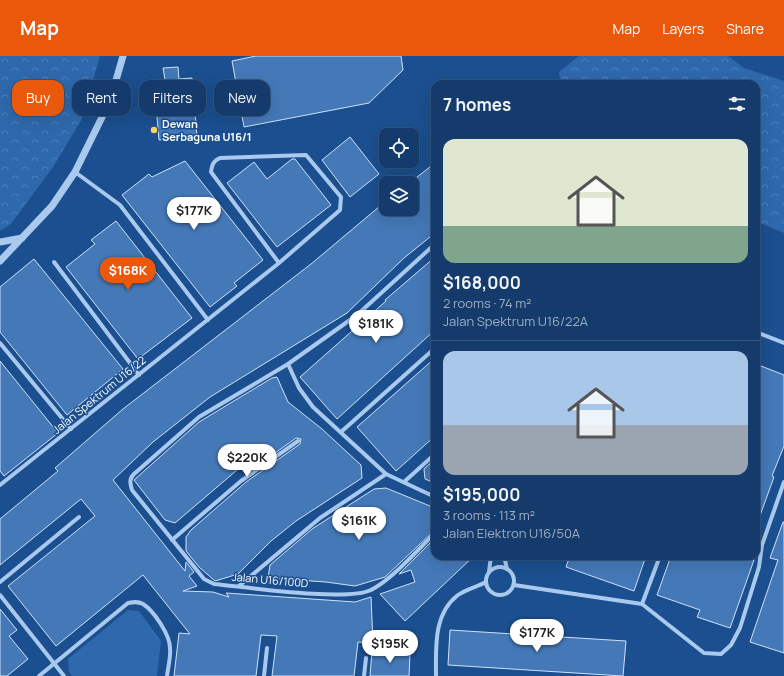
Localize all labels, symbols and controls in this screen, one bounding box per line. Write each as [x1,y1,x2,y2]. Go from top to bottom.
text: Map [20,15,59,41]
text: Map [612,19,640,38]
text: Layers [662,19,704,38]
text: Share [726,19,764,38]
chip: Buy [12,80,64,116]
chip: Rent [72,80,131,116]
chip: Filters [139,80,206,116]
chip: New [214,80,270,116]
text: 7 homes [443,93,511,116]
icon: filters [726,93,748,115]
place label: Dewan Serbaguna U16/1 [162,116,252,144]
marker: Dewan Serbaguna U16/1 [149,125,159,135]
map controls [379,128,419,216]
button: locate [379,128,419,168]
icon: home [560,165,632,237]
button: layers [379,176,419,216]
pin: $177K [166,197,222,231]
text: $177K [176,201,212,219]
pin: $168K [100,257,156,291]
text: $168K [109,261,147,279]
text: $168,000 [443,271,521,294]
text: 2 rooms · 74 m² [443,294,531,312]
pin: $181K [348,310,404,344]
text: Jalan Spektrum U16/22A [443,312,588,330]
text: $181K [358,314,394,332]
street label: Jalan Spektrum U16/22 [49,352,148,437]
icon: home [560,377,632,449]
pin: $220K [219,444,275,478]
text: $220K [227,448,267,466]
text: $195,000 [443,483,520,506]
text: 3 rooms · 113 m² [443,506,535,524]
pin: $161K [331,507,387,541]
text: $161K [341,511,377,529]
text: Jalan Elektron U16/50A [443,524,580,542]
street label: Jalan U16/100D [231,569,309,590]
pin: $177K [509,619,565,653]
text: $177K [519,623,555,641]
pin: $195K [362,630,418,664]
text: $195K [371,634,409,652]

